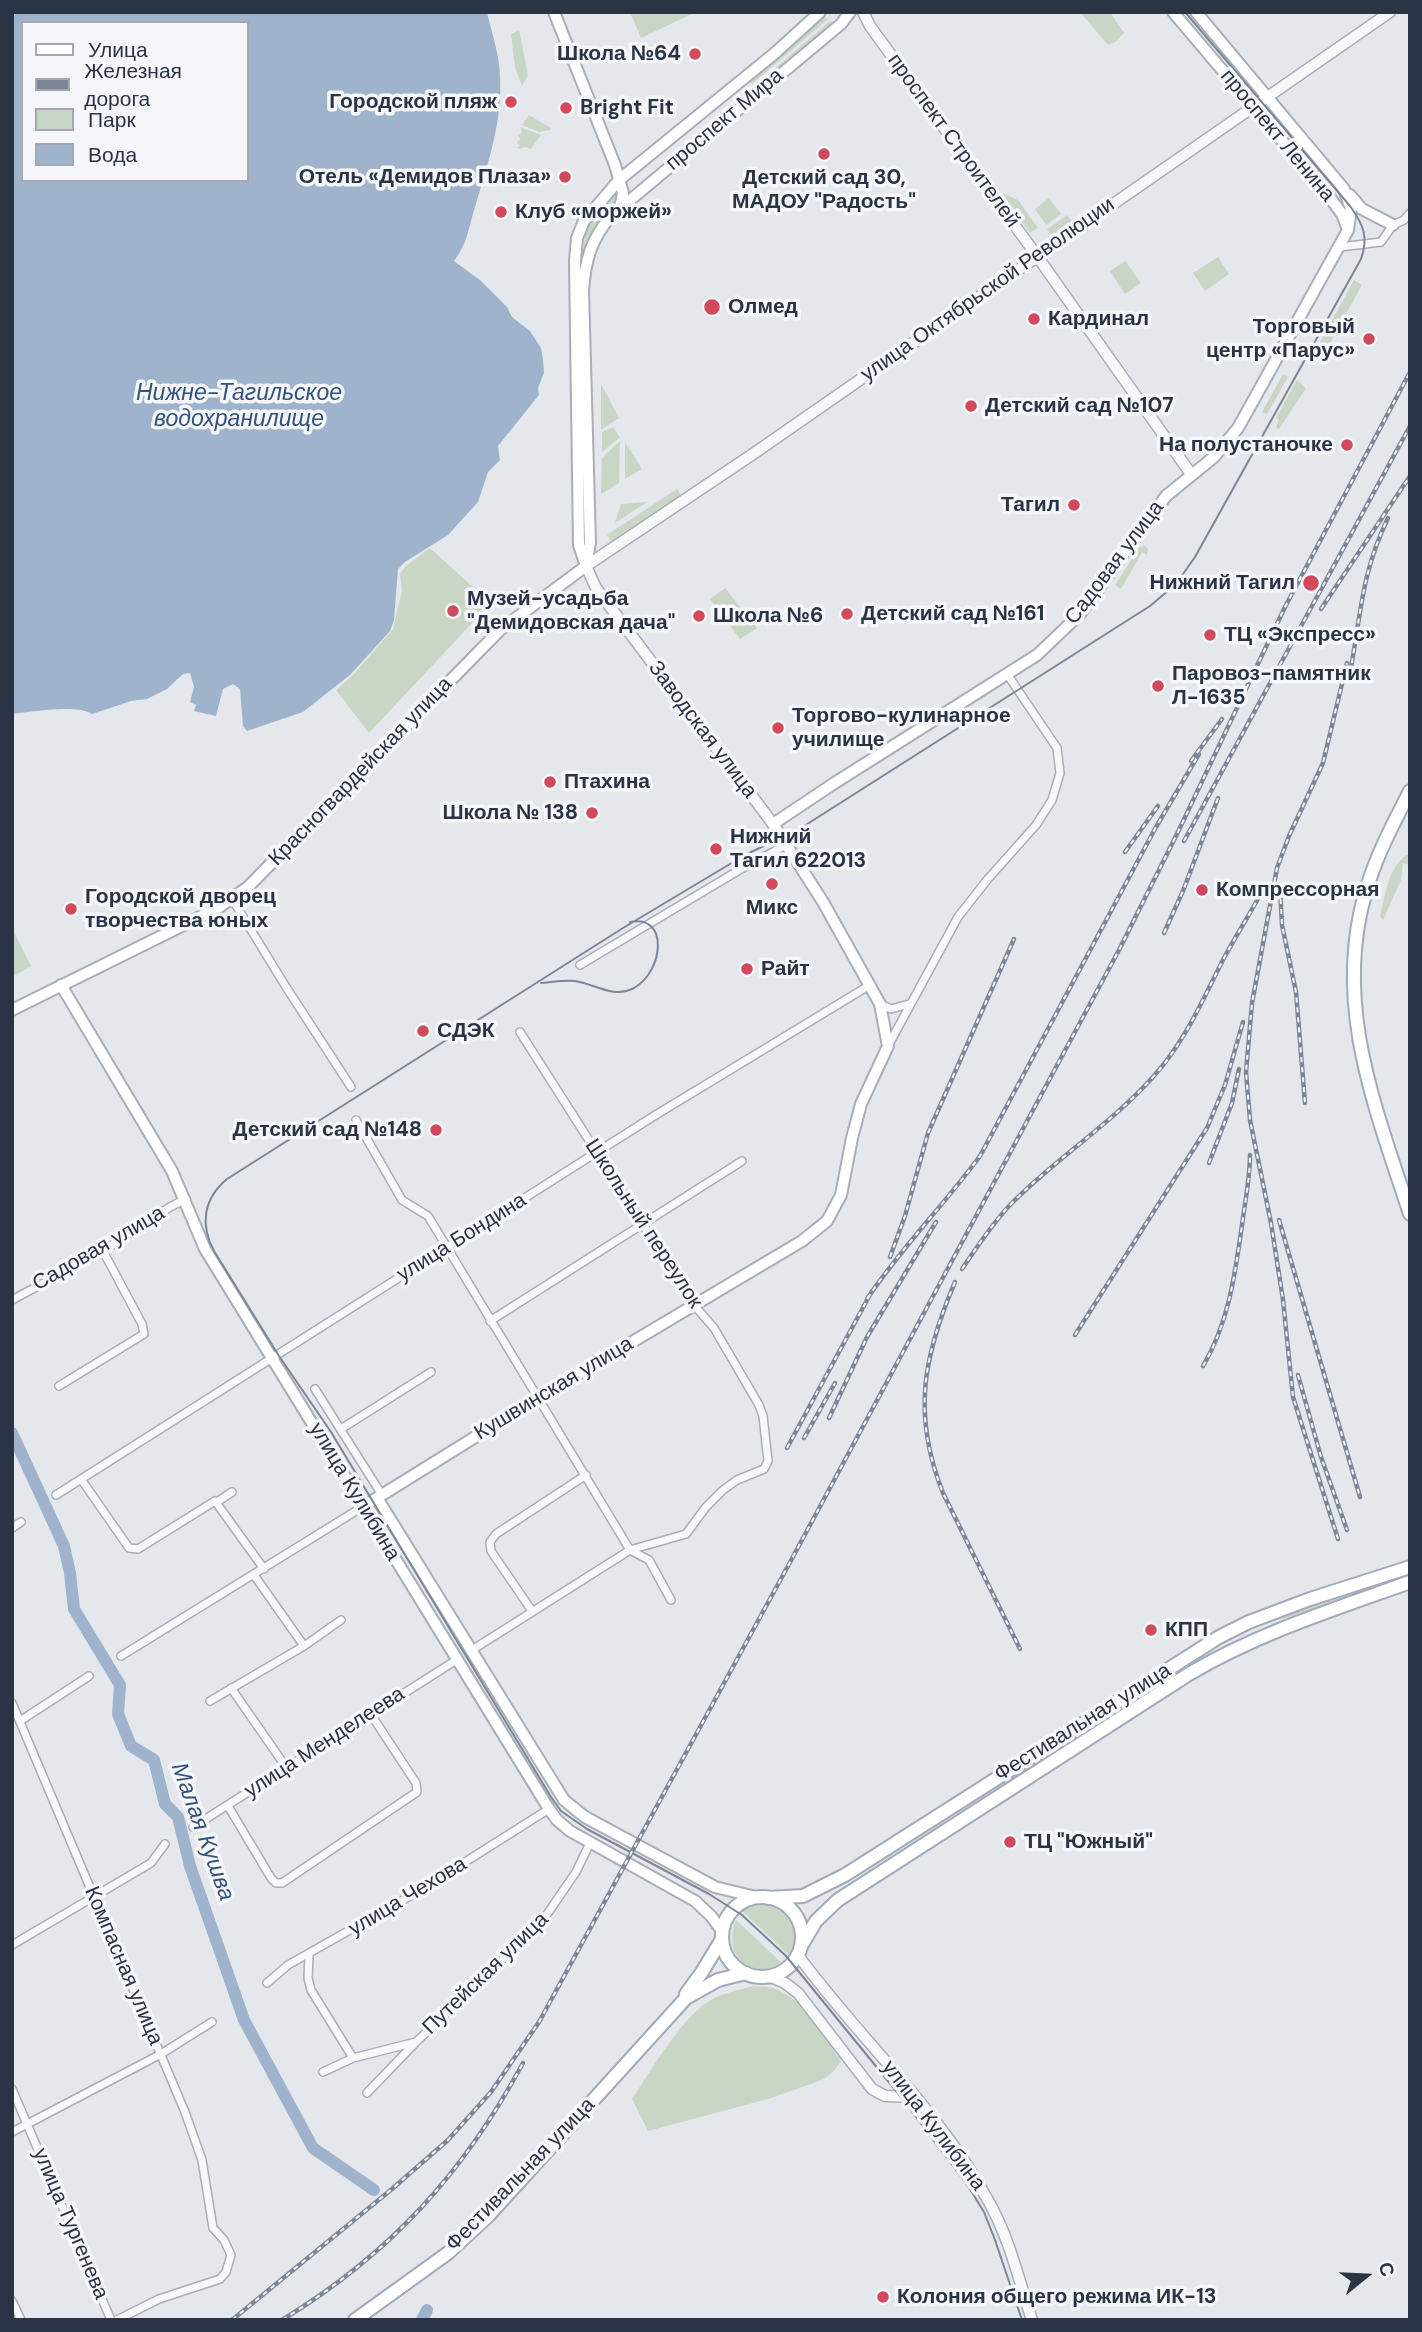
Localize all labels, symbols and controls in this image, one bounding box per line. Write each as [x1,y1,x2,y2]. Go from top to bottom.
legend [21,21,248,182]
text: Улица [88,36,148,64]
place label: Школа №64 [557,41,681,67]
marker: Школа №64 [687,46,703,62]
street label: проспект Строителей [881,49,1025,233]
text: Железная дорога [84,57,182,113]
street label: проспект Мира [661,64,789,176]
street label: проспект Ленина [1214,65,1340,207]
place label: Городской пляж [329,89,497,115]
marker: Городской пляж [503,94,519,110]
place label: Bright Fit [580,95,674,121]
marker: Bright Fit [558,100,574,116]
text: Парк [88,106,136,134]
text: Вода [88,141,137,169]
marker: Детский сад 30, МАДОУ "Радость" [816,146,832,162]
place label: Отель «Демидов Плаза» [299,164,551,190]
place label: Детский сад 30, МАДОУ "Радость" [732,165,916,215]
marker: Отель «Демидов Плаза» [557,169,573,185]
street label: улица Октябрьской Революции [856,192,1120,388]
place label: Клуб «моржей» [515,199,672,225]
marker: Клуб «моржей» [493,204,509,220]
place label: Олмед [728,294,798,320]
marker: Олмед [702,297,722,317]
place label: Кардинал [1048,306,1149,332]
marker: Кардинал [1026,311,1042,327]
place label: Торговый центр «Парус» [1206,314,1355,364]
marker: Торговый центр «Парус» [1361,331,1377,347]
water label: Нижне-Тагильское водохранилище [136,380,342,434]
place label: Детский сад №107 [985,393,1173,419]
marker: Детский сад №107 [963,398,979,414]
place label: На полустаночке [1159,432,1333,458]
marker: На полустаночке [1339,437,1355,453]
place label: Тагил [1001,492,1060,518]
street label: Садовая улица [1060,496,1170,630]
marker: Тагил [1066,497,1082,513]
place label: Нижний Тагил [1150,570,1295,596]
marker: Нижний Тагил [1301,573,1321,593]
place label: Музей-усадьба "Демидовская дача" [467,586,675,636]
place label: Детский сад №161 [861,601,1044,627]
marker: Музей-усадьба "Демидовская дача" [445,603,461,619]
place label: Школа №6 [713,603,823,629]
marker: Детский сад №161 [839,606,855,622]
marker: Школа №6 [691,608,707,624]
place label: ТЦ «Экспресс» [1224,622,1376,648]
marker: ТЦ «Экспресс» [1202,627,1218,643]
street label: Заводская улица [642,656,762,804]
place label: Паровоз-памятник Л-1635 [1172,661,1371,711]
street label: Красногвардейская улица [264,672,458,872]
marker: Паровоз-памятник Л-1635 [1150,678,1166,694]
place label: Торгово-кулинарное училище [792,703,1011,753]
marker: Торгово-кулинарное училище [770,720,786,736]
place label: Птахина [564,769,650,795]
marker: Птахина [542,774,558,790]
place label: Школа № 138 [442,800,578,826]
marker: Школа № 138 [584,805,600,821]
place label: Нижний Тагил 622013 [730,824,866,874]
marker: Нижний Тагил 622013 [708,841,724,857]
marker: Микс [764,876,780,892]
place label: Компрессорная [1216,877,1379,903]
marker: Компрессорная [1194,882,1210,898]
place label: Городской дворец творчества юных [85,884,276,934]
place label: Микс [746,895,798,921]
marker: Городской дворец творчества юных [63,901,79,917]
place label: Райт [761,956,810,982]
marker: Райт [739,961,755,977]
place label: СДЭК [437,1018,495,1044]
marker: СДЭК [415,1023,431,1039]
place label: Детский сад №148 [233,1117,422,1143]
marker: Детский сад №148 [428,1122,444,1138]
street label: Школьный переулок [579,1135,707,1313]
street label: улица Бондина [393,1188,531,1288]
street label: Садовая улица [28,1201,170,1297]
street label: Кушвинская улица [470,1332,638,1446]
street label: улица Кулибина [303,1418,405,1566]
place label: КПП [1165,1617,1208,1643]
marker: КПП [1143,1622,1159,1638]
street label: Фестивальная улица [990,1658,1176,1788]
street label: улица Менделеева [240,1682,410,1804]
water label: Малая Кушва [164,1759,240,1905]
place label: ТЦ "Южный" [1024,1829,1153,1855]
marker: ТЦ "Южный" [1002,1834,1018,1850]
street label: улица Чехова [344,1852,472,1942]
street label: Компасная улица [78,1883,168,2049]
street label: Путейская улица [418,1908,554,2040]
street label: улица Кулибина [876,2056,990,2196]
street label: Фестивальная улица [441,2093,601,2257]
street label: улица Тургенева [27,2145,113,2303]
north arrow [1331,2241,1401,2311]
text: С [1372,2259,1400,2280]
place label: Колония общего режима ИК-13 [897,2284,1216,2310]
marker: Колония общего режима ИК-13 [875,2289,891,2305]

